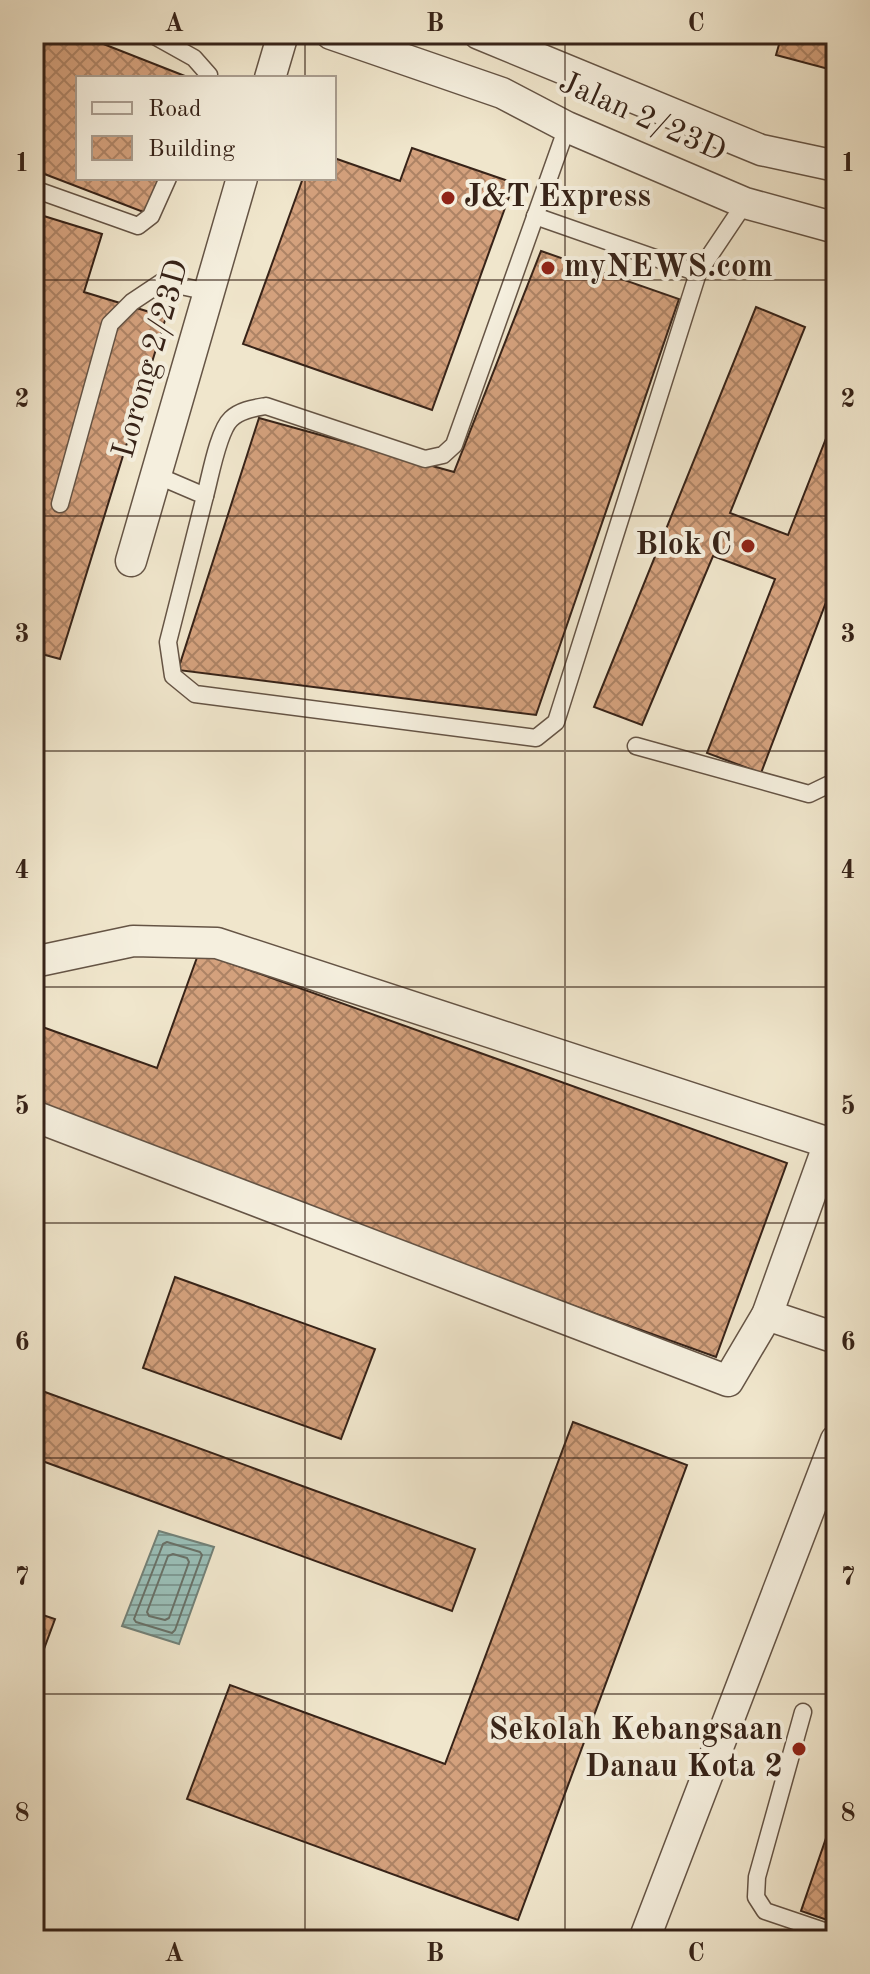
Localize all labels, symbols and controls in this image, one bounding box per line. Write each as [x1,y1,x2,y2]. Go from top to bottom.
text: A [164,11,184,37]
text: B [426,11,444,37]
text: C [687,11,705,37]
street label: Jalan 2/23D [554,67,730,169]
legend [76,76,336,180]
text: Road [148,98,201,122]
text: Building [148,138,235,162]
text: 1 [14,151,30,177]
text: 1 [840,151,856,177]
place label: J&T Express [464,182,651,214]
marker: J&T Express [439,189,457,207]
place label: myNEWS.com [564,252,773,284]
street label: Lorong 2/23D [108,256,196,462]
marker: myNEWS.com [539,259,557,277]
text: 2 [14,387,30,413]
text: 2 [840,387,856,413]
place label: Blok C [635,530,732,562]
marker: Blok C [739,537,757,555]
text: 3 [14,622,30,648]
text: 3 [840,622,856,648]
text: 4 [14,858,30,884]
text: 4 [840,858,856,884]
text: 5 [14,1094,30,1120]
text: 5 [840,1094,856,1120]
text: 6 [14,1330,30,1356]
text: 6 [840,1330,856,1356]
text: 7 [14,1565,30,1591]
text: 7 [840,1565,856,1591]
place label: Sekolah Kebangsaan Danau Kota 2 [489,1715,783,1784]
marker: Sekolah Kebangsaan Danau Kota 2 [790,1740,808,1758]
text: 8 [14,1801,30,1827]
text: 8 [840,1801,856,1827]
text: A [164,1941,184,1967]
text: B [426,1941,444,1967]
text: C [687,1941,705,1967]

